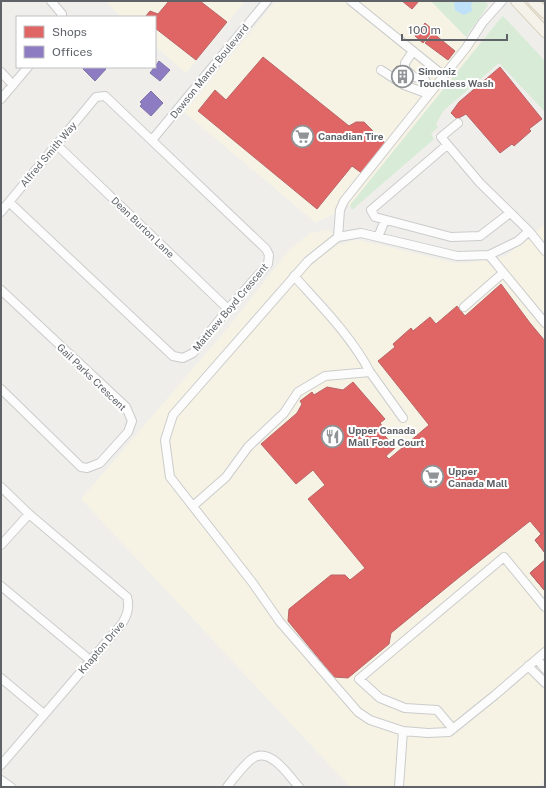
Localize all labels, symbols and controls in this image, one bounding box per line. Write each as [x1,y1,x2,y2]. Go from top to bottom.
legend [16,16,156,68]
scale bar [402,16,507,42]
street label: Dawson Manor Boulevard [167,21,251,121]
text: 100 m [408,23,441,37]
text: Shops [52,25,87,39]
text: Offices [52,45,92,59]
building icon: Simoniz Touchless Wash [389,64,415,90]
place label: Simoniz Touchless Wash [418,65,494,89]
street label: Alfred Smith Way [17,119,79,189]
supermarket icon: Canadian Tire [290,123,316,149]
place label: Canadian Tire [318,130,384,142]
street label: Dean Burton Lane [109,194,177,260]
street label: Matthew Boyd Crescent [190,261,270,353]
street label: Gail Parks Crescent [55,341,129,413]
restaurant icon: Upper Canada Mall Food Court [320,423,346,449]
place label: Upper Canada Mall Food Court [348,424,424,448]
supermarket icon: Upper Canada Mall [419,464,445,490]
place label: Upper Canada Mall [448,465,508,489]
street label: Knapton Drive [75,618,127,676]

